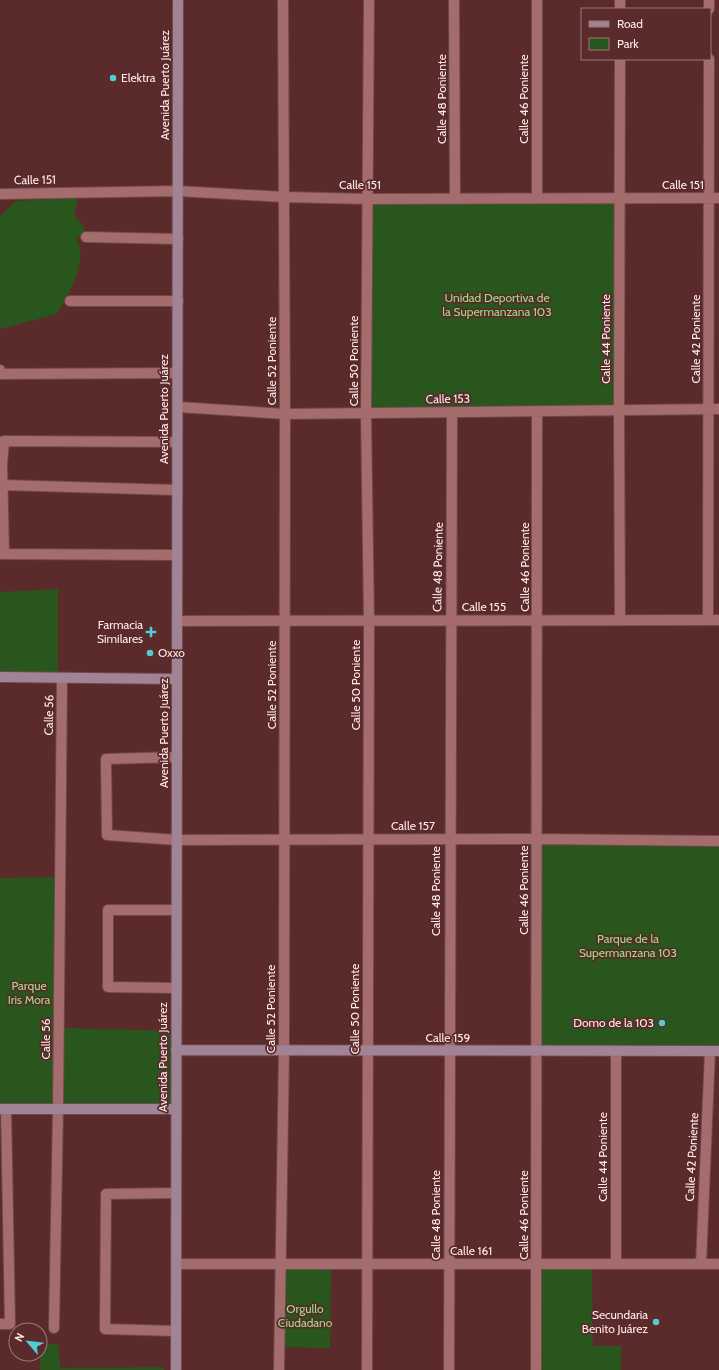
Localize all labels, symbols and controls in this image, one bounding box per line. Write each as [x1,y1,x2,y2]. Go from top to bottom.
legend [581,8,711,60]
text: Road [617,16,643,31]
street label: Avenida Puerto Juárez [157,30,172,140]
text: Park [617,36,639,51]
street label: Calle 48 Poniente [434,54,449,144]
street label: Calle 46 Poniente [516,54,531,144]
place label: Elektra [121,70,156,85]
marker: Elektra [108,73,118,83]
street label: Calle 151 [14,172,56,187]
street label: Calle 151 [339,177,381,192]
street label: Calle 151 [662,177,704,192]
park label: Unidad Deportiva de la Supermanzana 103 [442,290,552,319]
street label: Calle 44 Poniente [598,294,613,384]
street label: Calle 42 Poniente [688,295,703,383]
street label: Calle 50 Poniente [346,316,361,406]
street label: Calle 52 Poniente [264,317,279,405]
street label: Avenida Puerto Juárez [156,354,171,464]
street label: Calle 153 [426,391,470,406]
street label: Calle 48 Poniente [429,522,446,612]
street label: Calle 46 Poniente [517,522,532,612]
street label: Calle 155 [462,599,506,614]
place label: Farmacia Similares [97,617,143,646]
marker: Farmacia Similares [146,627,156,637]
street label: Calle 50 Poniente [348,640,363,730]
street label: Calle 52 Poniente [264,641,279,729]
place label: Oxxo [158,645,185,660]
marker: Oxxo [145,648,155,658]
street label: Avenida Puerto Juárez [156,678,171,788]
street label: Calle 56 [41,694,56,736]
street label: Calle 157 [391,818,435,833]
street label: Calle 46 Poniente [516,845,531,935]
street label: Calle 48 Poniente [428,846,443,936]
park label: Parque de la Supermanzana 103 [579,931,677,960]
street label: Calle 50 Poniente [347,964,362,1054]
street label: Calle 52 Poniente [263,965,278,1053]
park label: Parque Iris Mora [8,978,51,1007]
street label: Avenida Puerto Juárez [155,1002,170,1112]
place label: Domo de la 103 [573,1015,654,1030]
street label: Calle 56 [38,1018,53,1059]
marker: Domo de la 103 [657,1018,667,1028]
street label: Calle 159 [426,1030,471,1045]
street label: Calle 44 Poniente [595,1112,610,1202]
street label: Calle 42 Poniente [682,1112,701,1202]
street label: Calle 48 Poniente [428,1170,443,1260]
street label: Calle 46 Poniente [516,1170,531,1260]
street label: Calle 161 [450,1243,492,1258]
park label: Orgullo Ciudadano [278,1301,333,1330]
place label: Secundaria Benito Juárez [582,1307,648,1336]
marker: Secundaria Benito Juárez [651,1317,661,1327]
north arrow [8,1322,48,1362]
text: N [11,1331,27,1344]

